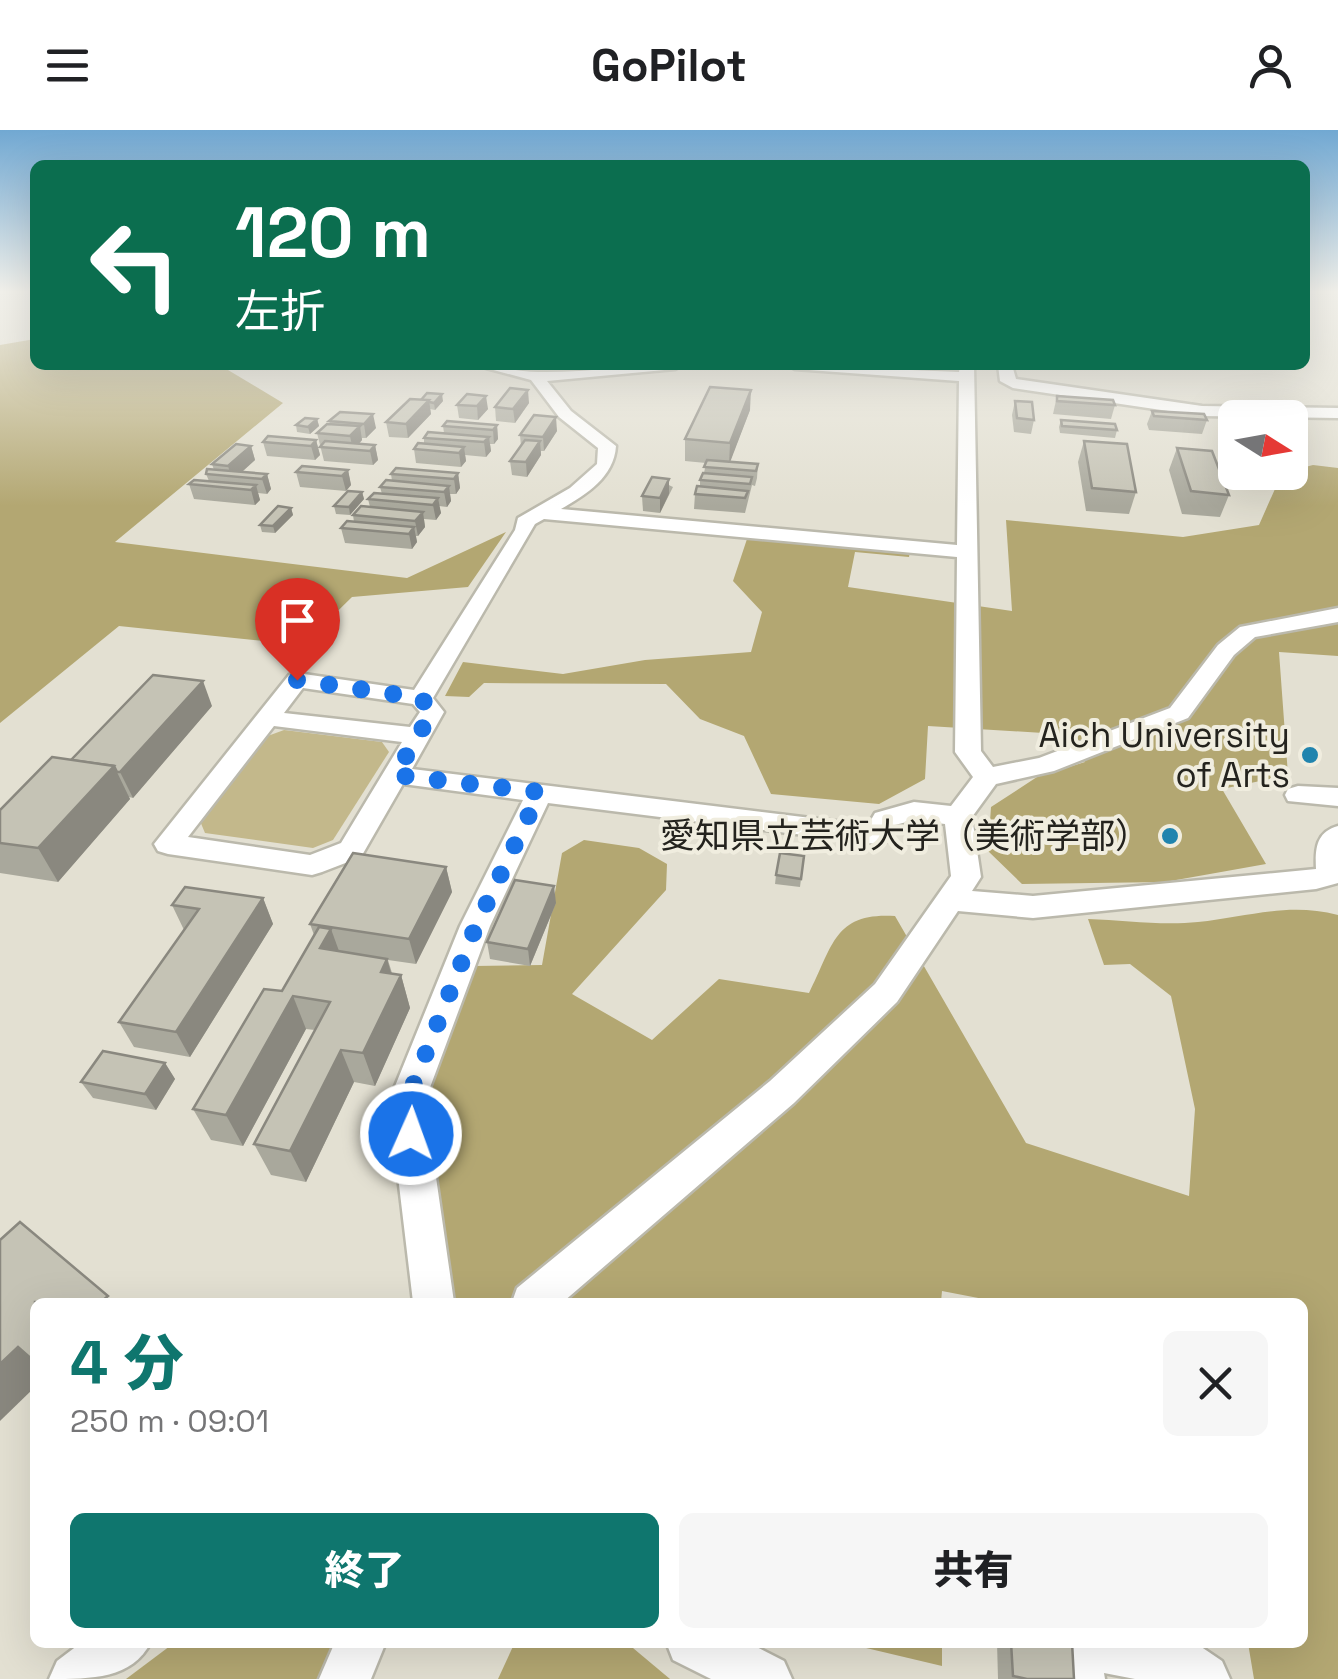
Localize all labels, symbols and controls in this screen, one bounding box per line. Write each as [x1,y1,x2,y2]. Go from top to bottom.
text: GoPilot [591,37,747,94]
icon: menu [40,38,95,93]
icon: person [1243,38,1298,93]
text: 120 m [235,188,431,277]
icon: left [70,200,200,330]
text: 左折 [235,283,325,340]
north arrow [1218,400,1308,490]
map controls [1218,400,1308,490]
pin [255,578,340,681]
icon: arrive [270,593,325,648]
place label: Aich University of Arts [1038,713,1290,797]
marker: Aich University of Arts [1299,744,1321,766]
place label: 愛知県立芸術大学（美術学部） [660,814,1150,858]
marker: 愛知県立芸術大学（美術学部） [1159,825,1181,847]
position arrow [359,1082,463,1186]
text: 4 分 [70,1325,183,1402]
button: close [1163,1331,1268,1436]
text: 250 m · 09:01 [70,1401,269,1441]
button: 終了 [70,1513,659,1628]
button: 共有 [679,1513,1268,1628]

